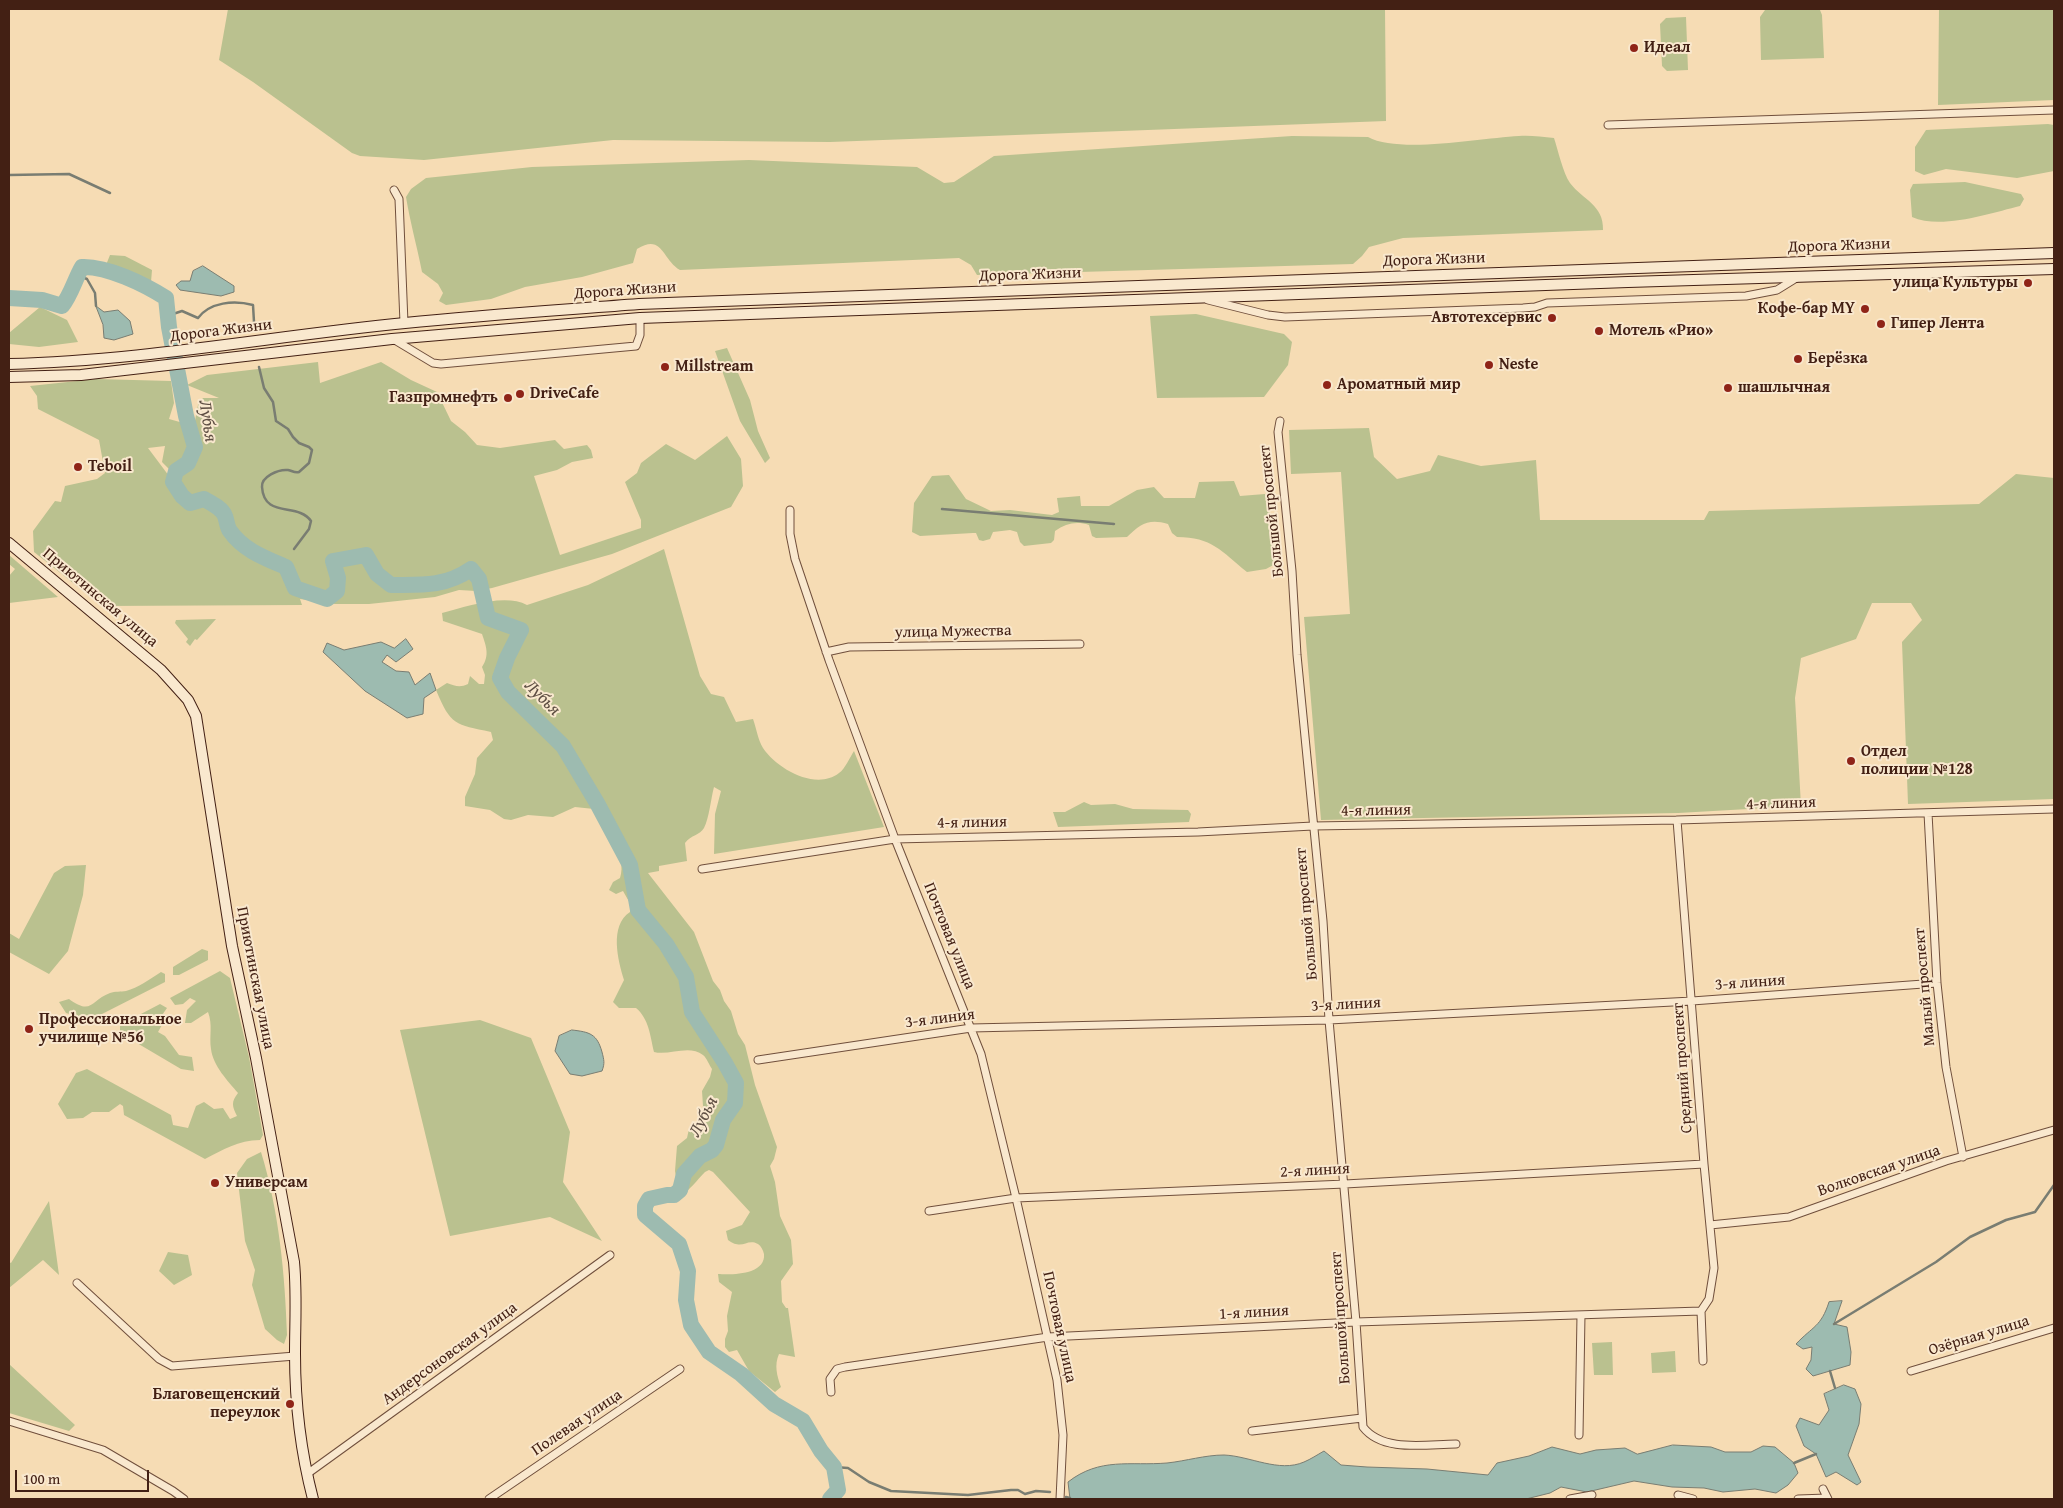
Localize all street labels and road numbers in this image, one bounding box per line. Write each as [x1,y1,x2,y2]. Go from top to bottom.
street label: Дорога Жизни [1787,235,1891,257]
street label: Дорога Жизни [1382,249,1486,271]
street label: Дорога Жизни [978,264,1082,286]
street label: Дорога Жизни [573,278,677,304]
street label: Дорога Жизни [169,315,273,347]
street label: Большой проспект [1256,444,1288,578]
street label: Приютинская улица [39,544,161,652]
street label: улица Мужества [894,621,1012,643]
street label: 4-я линия [1746,793,1816,815]
street label: 4-я линия [1341,801,1411,821]
street label: 4-я линия [937,813,1007,833]
street label: Большой проспект [1292,847,1322,981]
street label: Почтовая улица [919,880,979,992]
street label: Приютинская улица [232,905,278,1051]
street label: Малый проспект [1910,927,1940,1047]
street label: 3-я линия [1714,971,1786,995]
street label: 3-я линия [1311,994,1381,1016]
street label: Средний проспект [1669,1002,1697,1134]
street label: 3-я линия [904,1005,976,1033]
street label: Волковская улица [1815,1141,1943,1201]
street label: 2-я линия [1280,1160,1350,1182]
street label: Большой проспект [1327,1251,1355,1385]
street label: Почтовая улица [1038,1270,1080,1384]
street label: Андерсоновская улица [379,1299,521,1409]
street label: 1-я линия [1219,1302,1289,1324]
street label: Озёрная улица [1926,1312,2032,1360]
street label: Полевая улица [528,1386,626,1460]

